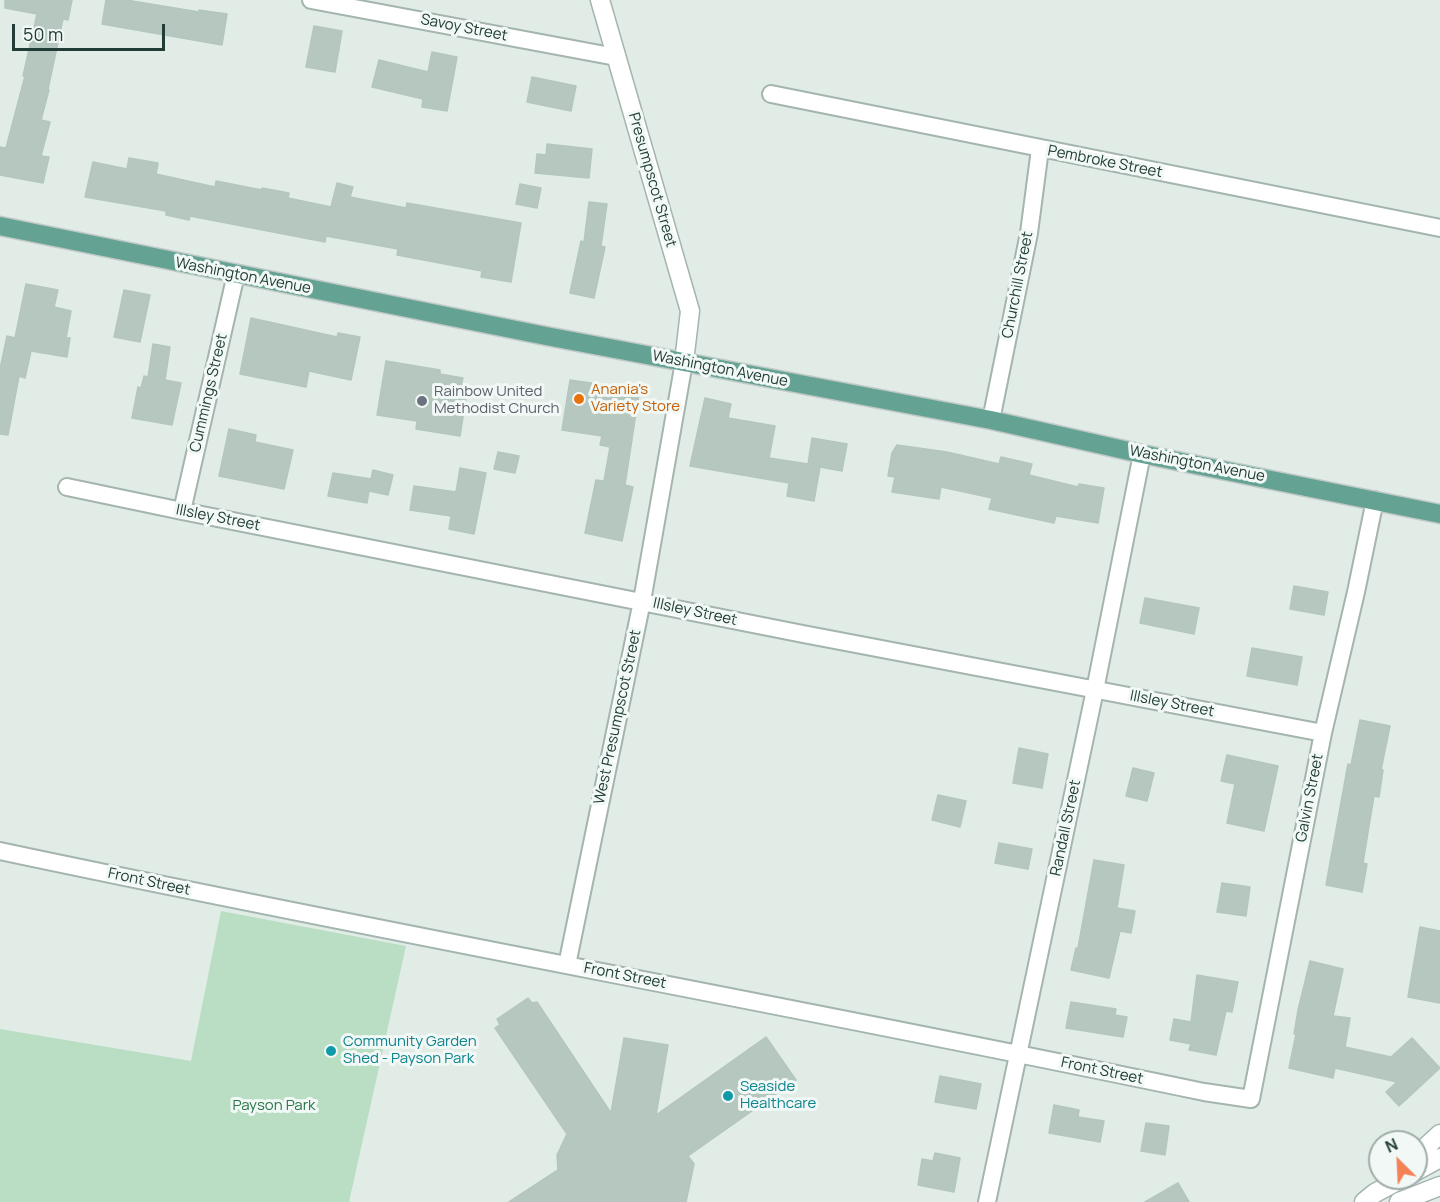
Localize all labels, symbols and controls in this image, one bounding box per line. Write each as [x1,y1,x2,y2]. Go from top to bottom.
street label: Savoy Street [419,11,509,45]
scale bar [15,12,168,50]
text: 50 m [23,22,63,46]
street label: Presumpscot Street [624,111,680,249]
street label: Pembroke Street [1046,142,1164,182]
street label: Churchill Street [999,230,1037,340]
street label: Washington Avenue [174,254,312,298]
street label: Cummings Street [187,332,231,454]
street label: Washington Avenue [651,347,789,391]
place label: Anania's Variety Store [591,381,680,416]
place label: Rainbow United Methodist Church [434,383,559,418]
marker: Anania's Variety Store [572,392,586,406]
marker: Rainbow United Methodist Church [415,394,429,408]
street label: Washington Avenue [1128,442,1266,486]
street label: Illsley Street [174,501,262,535]
street label: Illsley Street [651,594,739,630]
street label: West Presumpscot Street [591,628,645,806]
street label: Illsley Street [1128,687,1216,721]
street label: Galvin Street [1293,752,1327,844]
street label: Randall Street [1047,778,1085,878]
street label: Front Street [106,865,192,899]
street label: Front Street [582,959,668,993]
place label: Community Garden Shed - Payson Park [343,1033,477,1068]
marker: Community Garden Shed - Payson Park [324,1044,338,1058]
street label: Front Street [1059,1054,1145,1088]
place label: Seaside Healthcare [740,1078,816,1113]
marker: Seaside Healthcare [721,1089,735,1103]
park label: Payson Park [232,1097,316,1115]
north arrow [1368,1130,1428,1190]
text: N [1382,1133,1401,1158]

